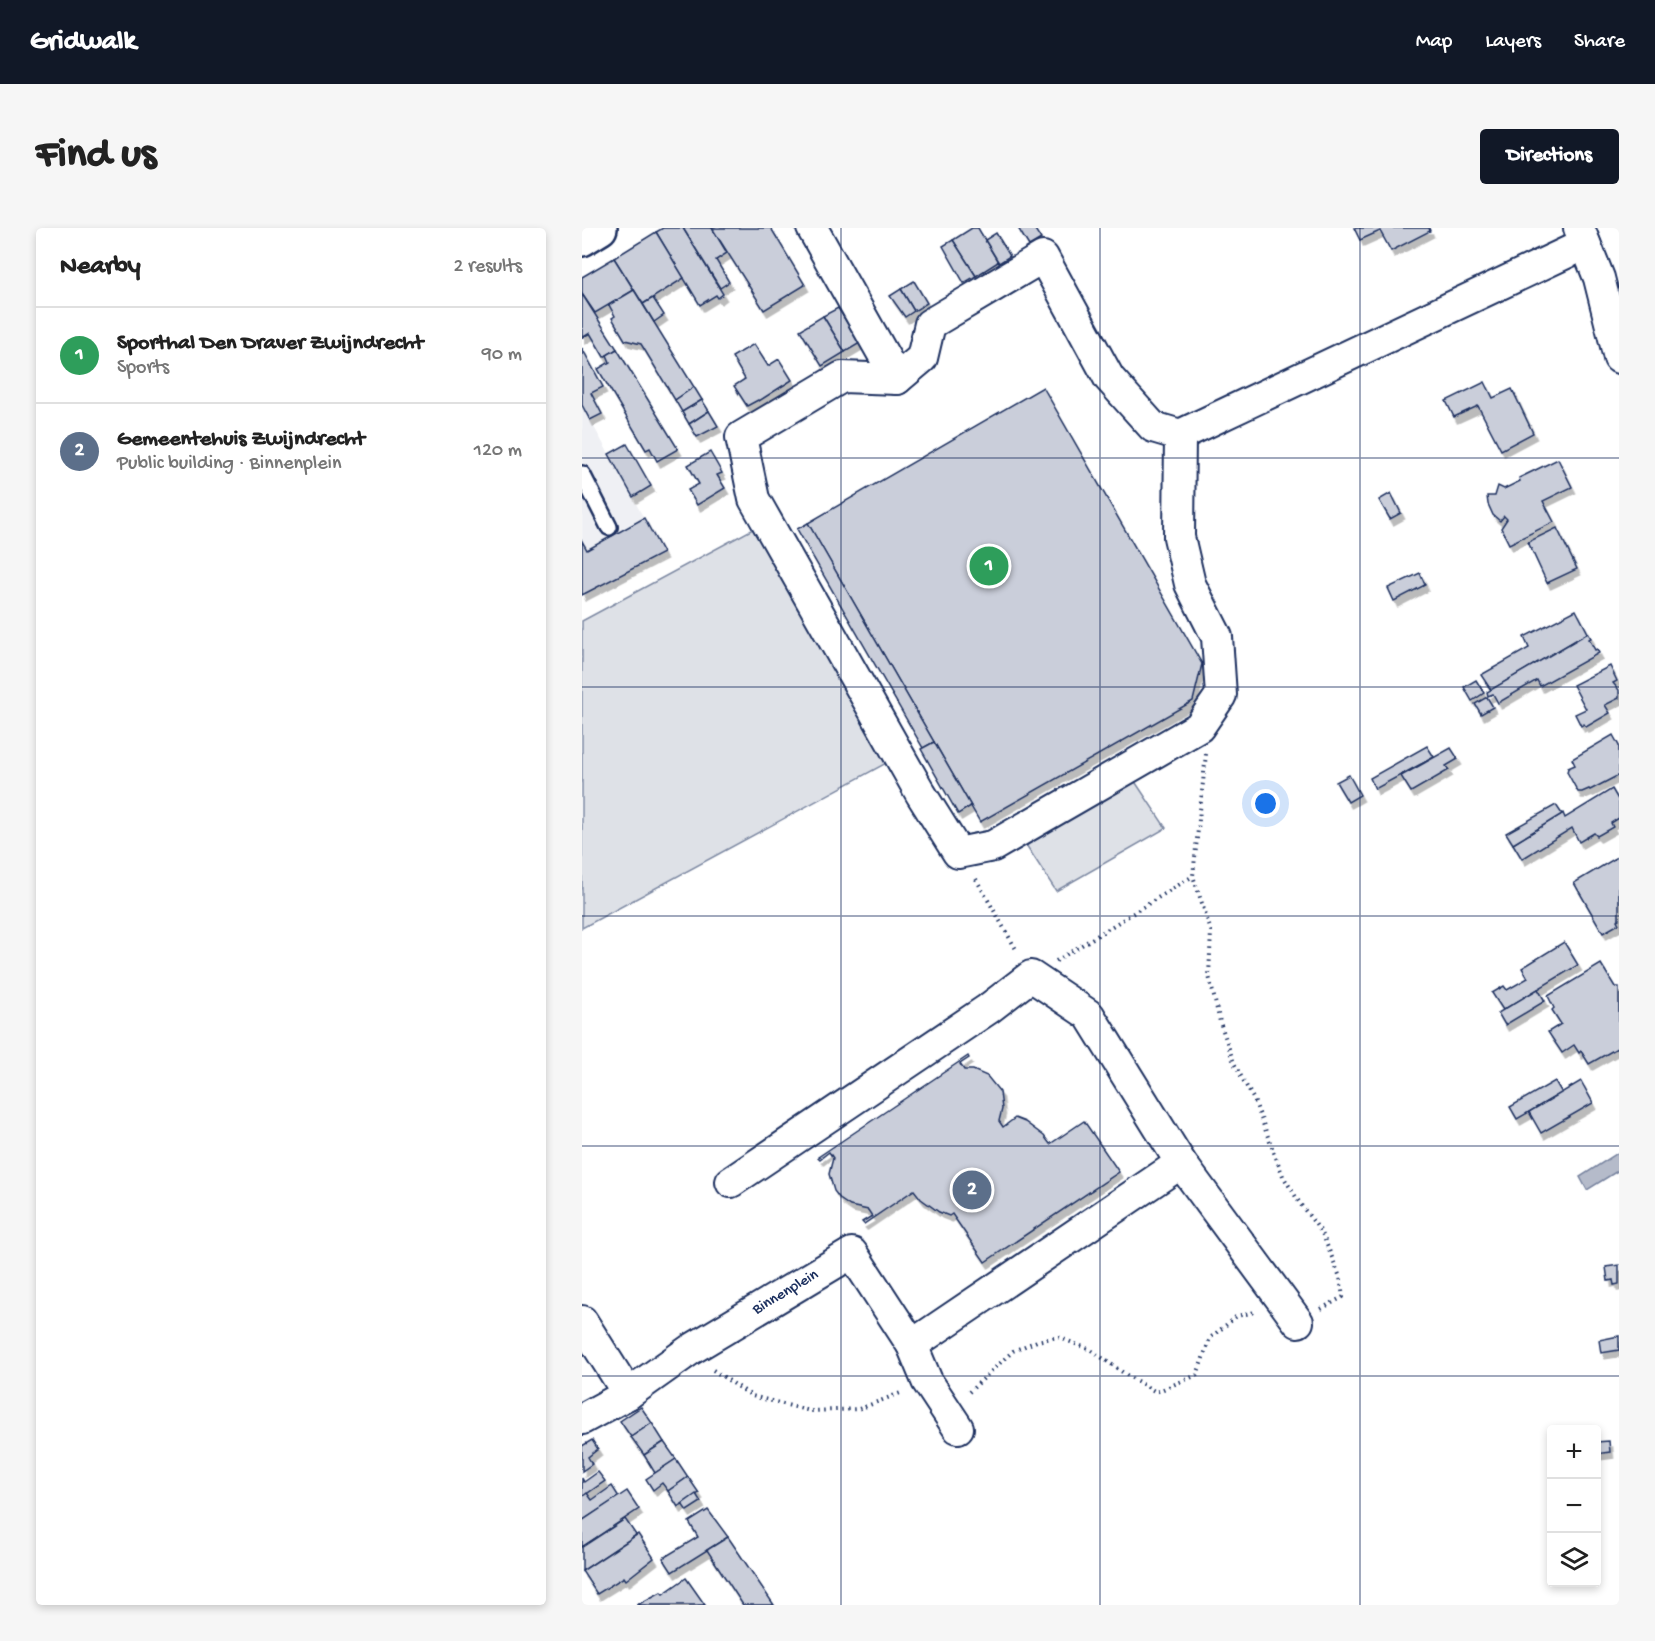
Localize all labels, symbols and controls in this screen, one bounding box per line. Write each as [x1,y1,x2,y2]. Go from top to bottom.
text: Gridwalk [30,26,136,59]
text: Map [1416,30,1452,55]
text: Layers [1485,30,1541,55]
text: Share [1574,30,1625,55]
button: Directions [1480,129,1619,184]
text: Find us [36,132,156,181]
text: Nearby [60,252,141,283]
text: 2 results [453,256,522,279]
text: Sporthal Den Draver Zwijndrecht [117,331,423,357]
text: 1 [75,344,84,367]
text: 90 m [482,344,522,367]
text: Sports [117,357,169,380]
text: Gemeentehuis Zwijndrecht [117,427,365,453]
text: 2 [75,440,84,463]
text: 120 m [474,440,522,463]
text: Public building · Binnenplein [117,453,341,476]
pin: 1 [970,544,1008,588]
your location [1251,789,1280,818]
pin: 2 [952,1168,992,1212]
street label: Binnenplein [749,1266,823,1321]
map controls [1547,1425,1601,1587]
button: + [1547,1425,1601,1479]
button: − [1547,1479,1601,1533]
button: layers [1547,1533,1601,1587]

